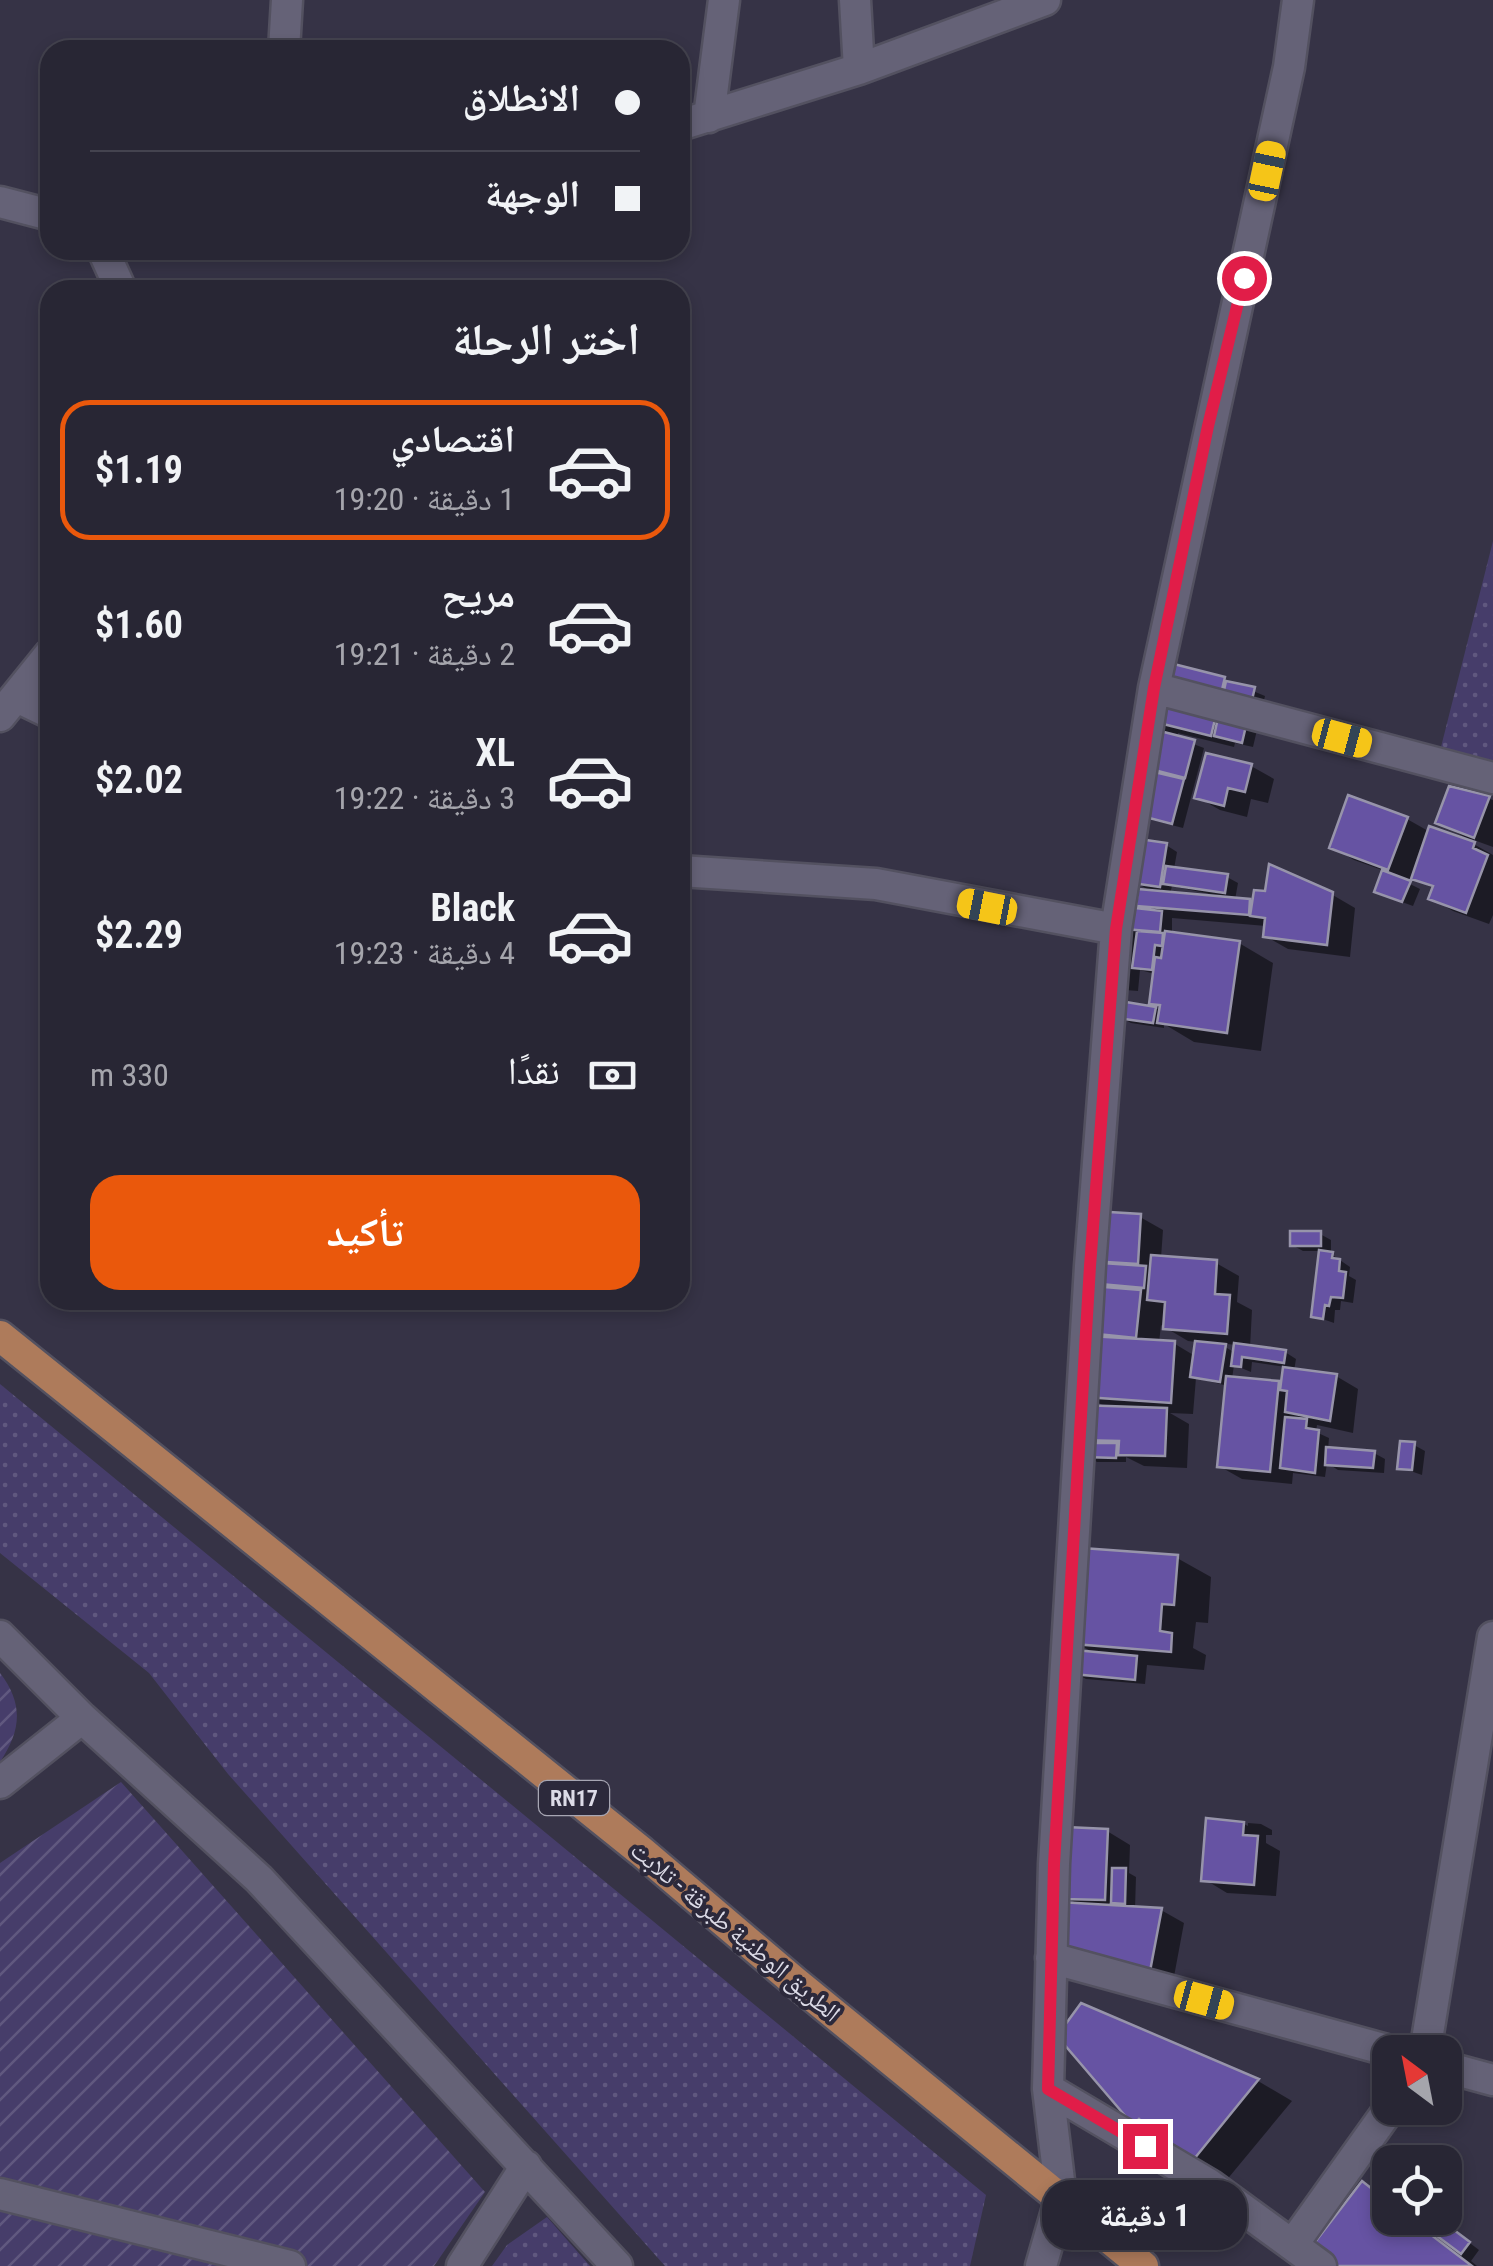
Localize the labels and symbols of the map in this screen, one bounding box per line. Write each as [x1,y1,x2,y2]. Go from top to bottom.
car [1246,139,1288,203]
route start [1222,256,1267,301]
car [1309,716,1375,760]
car [955,887,1019,927]
road number: RN17 [539,1781,609,1815]
street label: الطريق الوطنية طبرقة - تلابت [624,1835,846,2028]
car [1171,1978,1237,2022]
north arrow [1372,2035,1462,2125]
route end [1123,2124,1168,2169]
callout: 1 دقيقة [1042,2181,1248,2251]

